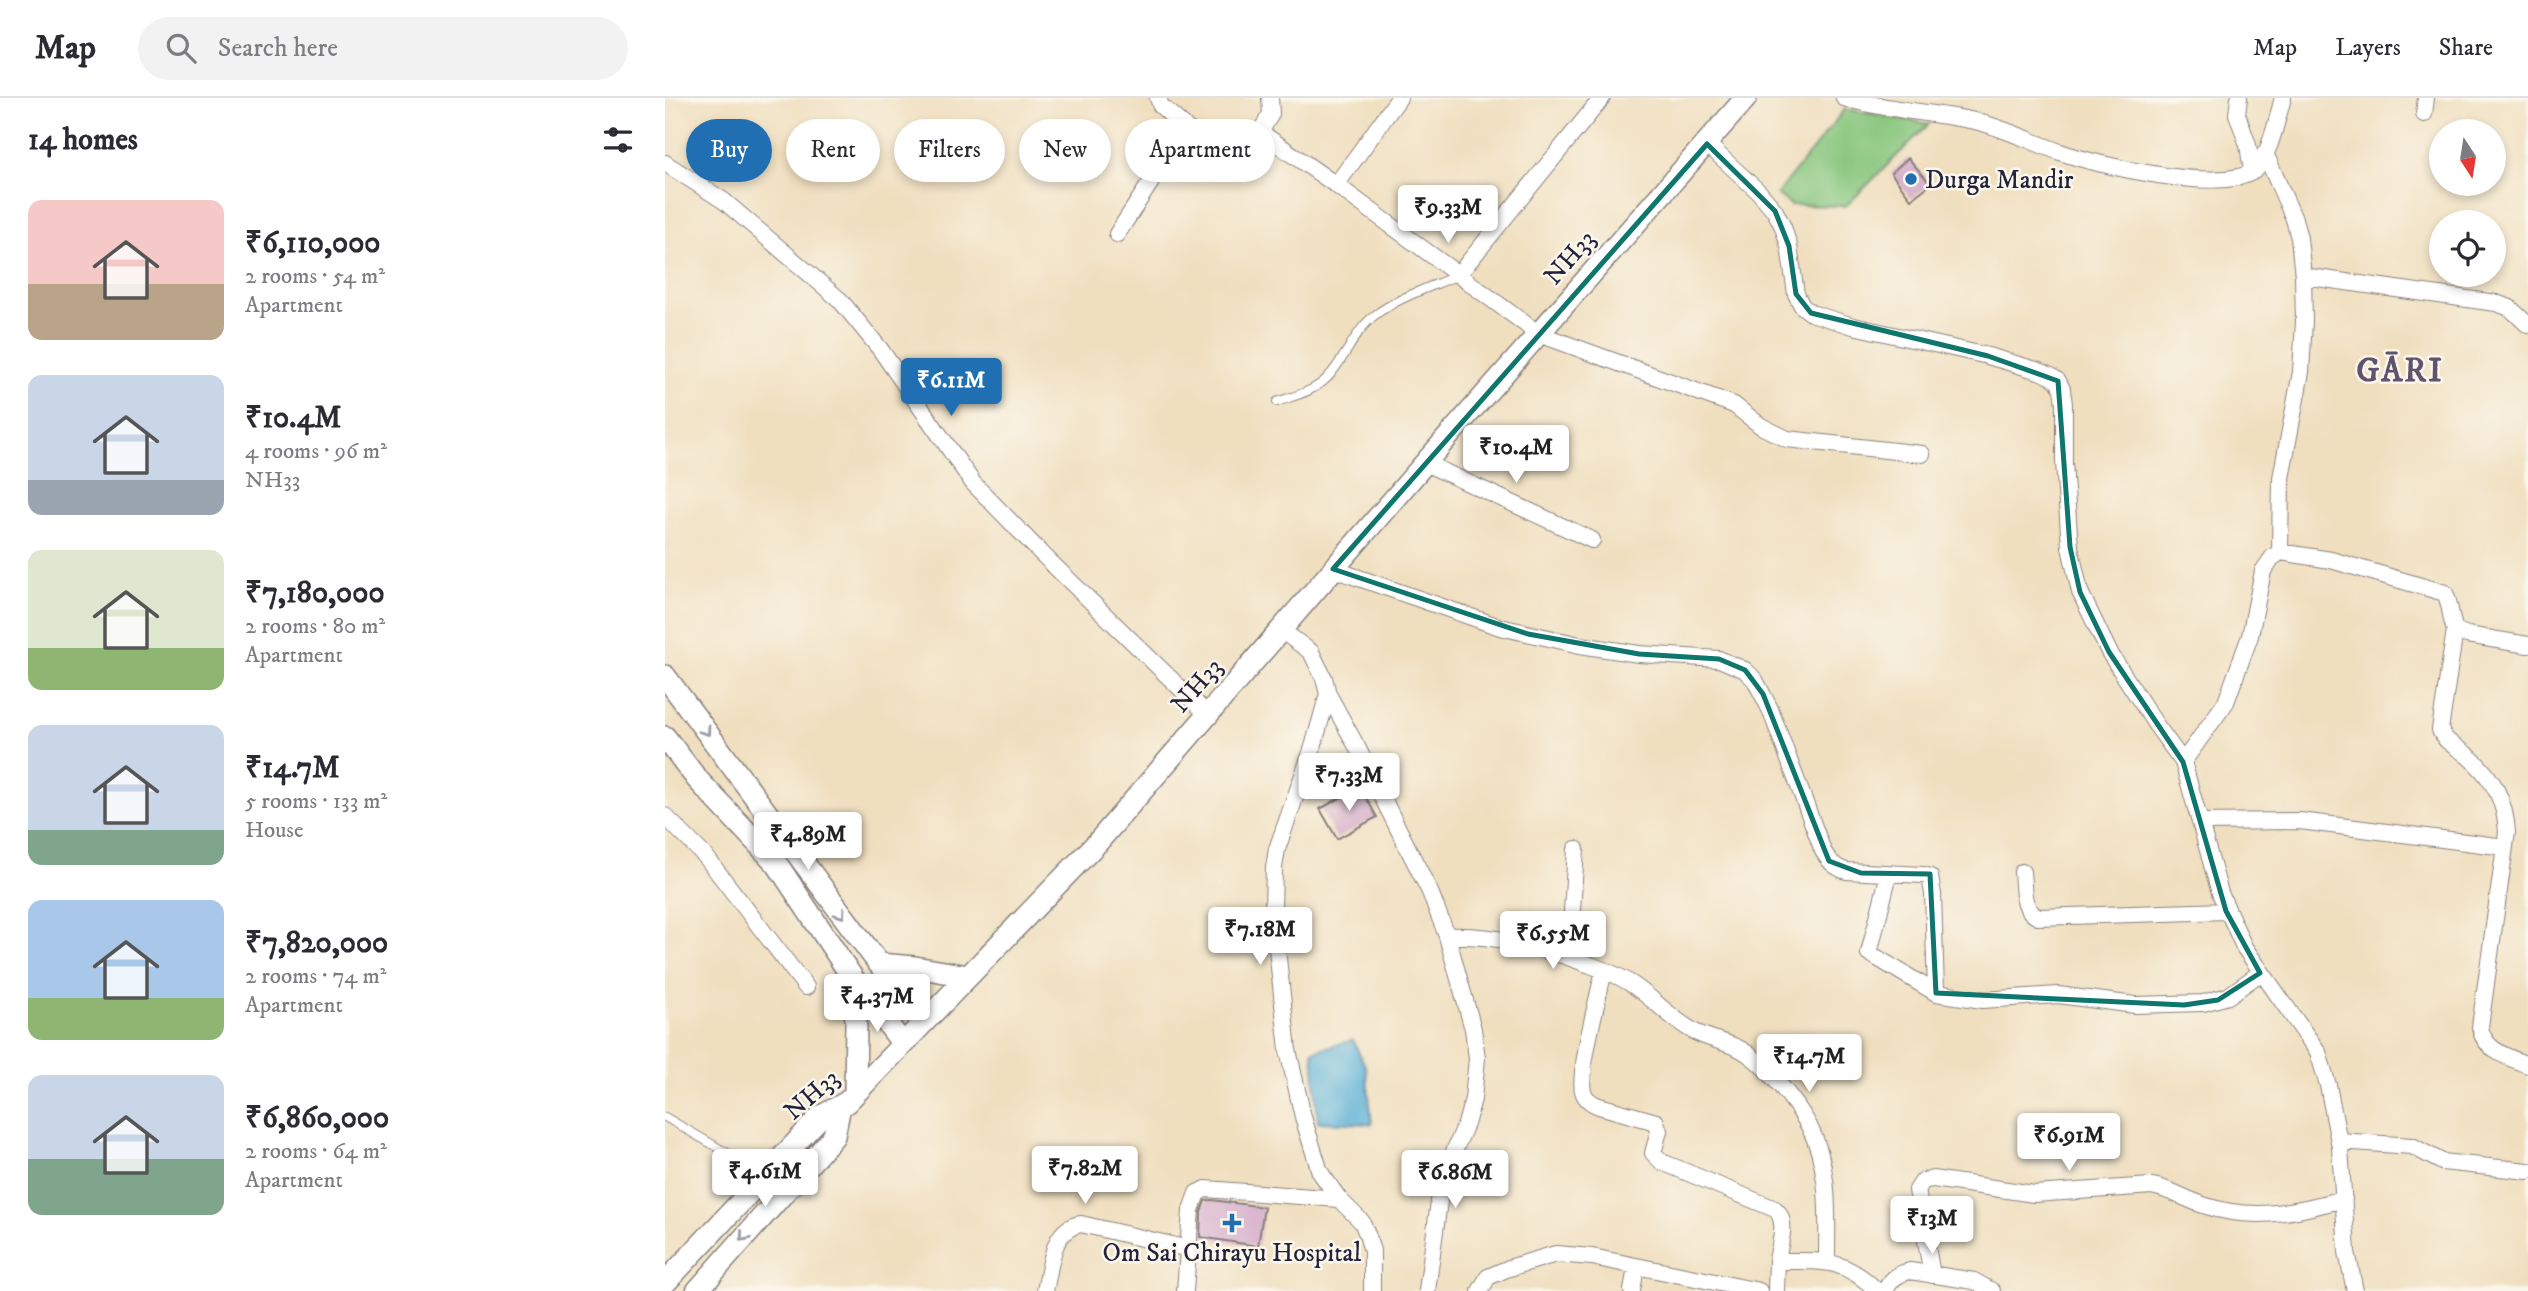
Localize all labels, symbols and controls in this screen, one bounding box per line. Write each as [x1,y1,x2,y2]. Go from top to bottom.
search box [138,17,628,80]
text: Map [35,28,96,69]
icon: search [162,29,200,67]
text: Search here [218,32,338,65]
text: Map [2253,33,2297,63]
text: Layers [2335,33,2401,63]
text: Share [2439,33,2493,63]
chip: Buy [686,119,772,182]
chip: Rent [786,119,880,182]
chip: Filters [894,119,1005,182]
chip: New [1019,119,1111,182]
chip: Apartment [1125,119,1275,182]
north arrow [2429,119,2506,196]
map controls [2429,119,2506,287]
icon: filters [599,121,637,159]
text: 14 homes [28,122,138,159]
place label: Durga Mandir [1925,164,2074,197]
marker: Durga Mandir [1903,171,1919,187]
pin: ₹9.33M [1391,186,1505,245]
text: ₹9.33M [1414,193,1482,222]
button: locate [2429,210,2506,287]
street label: NH33 [1537,224,1603,292]
text: ₹6,110,000 [245,225,380,262]
icon: home [84,228,168,312]
text: 2 rooms · 54 m² [245,262,385,291]
text: Apartment [245,291,343,320]
district label: GĀRI [2356,351,2444,392]
pin: ₹6.11M [894,358,1008,418]
text: ₹6.11M [917,366,985,395]
text: ₹10.4M [245,400,341,437]
icon: home [84,403,168,487]
pin: ₹10.4M [1459,426,1573,485]
text: ₹10.4M [1479,433,1553,462]
text: 4 rooms · 96 m² [245,437,387,466]
text: NH33 [245,466,300,495]
text: ₹7,180,000 [245,575,385,612]
icon: home [84,578,168,662]
text: 2 rooms · 80 m² [245,612,385,641]
text: Apartment [245,641,343,670]
street label: NH33 [1164,652,1230,720]
one-way arrow [698,723,710,735]
text: ₹14.7M [245,750,340,787]
icon: home [84,753,168,837]
pin: ₹7.33M [1292,754,1406,813]
text: ₹7.33M [1315,761,1383,790]
text: 5 rooms · 133 m² [245,787,387,816]
pin: ₹4.89M [751,812,865,872]
text: House [245,816,303,845]
text: ₹4.89M [770,820,846,849]
one-way arrow [833,906,845,918]
pin: ₹7.18M [1203,908,1317,967]
pin: ₹6.55M [1496,912,1610,971]
text: ₹7.18M [1224,915,1296,944]
text: ₹6.55M [1516,919,1590,948]
text: ₹7,820,000 [245,925,388,962]
icon: home [84,928,168,1012]
text: 2 rooms · 74 m² [245,962,386,991]
pin: ₹4.37M [820,974,934,1034]
text: ₹4.37M [840,982,914,1011]
text: Apartment [245,991,343,1020]
pin: ₹14.7M [1752,1034,1866,1094]
text: ₹14.7M [1773,1042,1845,1071]
street label: NH33 [778,1062,846,1128]
text: ₹6,860,000 [245,1100,389,1137]
icon: home [84,1103,168,1187]
pin: ₹6.91M [2012,1114,2126,1173]
text: ₹6.91M [2033,1121,2105,1150]
text: 2 rooms · 64 m² [245,1137,387,1166]
pin: ₹7.82M [1028,1146,1142,1206]
pin: ₹4.61M [708,1150,822,1209]
pin: ₹6.86M [1398,1150,1512,1210]
text: ₹7.82M [1048,1154,1122,1183]
text: ₹4.61M [728,1157,802,1186]
text: ₹6.86M [1417,1158,1493,1187]
text: Apartment [245,1166,343,1195]
pin: ₹13M [1891,1196,1973,1256]
text: ₹13M [1906,1204,1958,1233]
marker: Om Sai Chirayu Hospital [1222,1213,1242,1233]
one-way arrow [740,1229,752,1242]
place label: Om Sai Chirayu Hospital [1103,1237,1362,1270]

